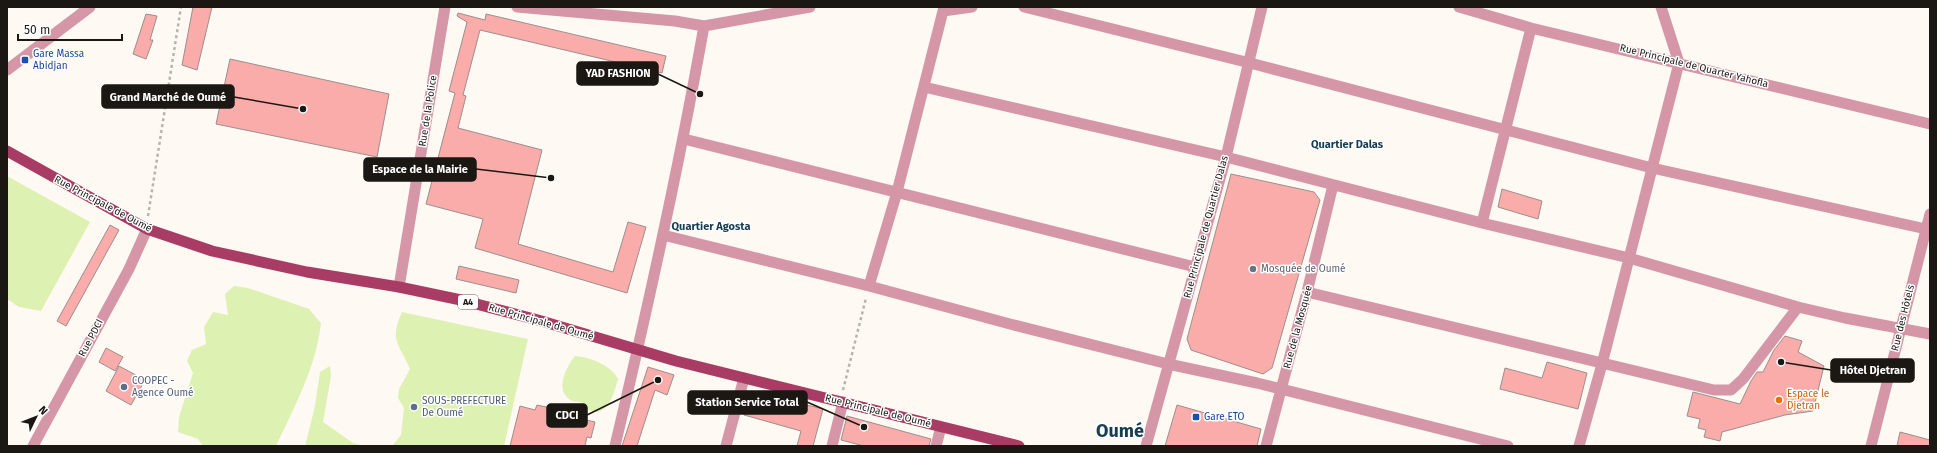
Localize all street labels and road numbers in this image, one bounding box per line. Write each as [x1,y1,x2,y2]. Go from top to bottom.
street label: Rue Principale de Quarter Yahofla [1619,42,1769,90]
street label: Rue de la Police [416,74,440,148]
street label: Rue Principale de Quartier Dalas [1181,154,1231,300]
street label: Rue Principale de Oumé [52,173,154,235]
street label: Rue des Hôtels [1889,283,1917,352]
street label: Rue de la Mosquée [1281,284,1315,370]
road number: A4 [458,295,478,309]
street label: Rue Principale de Oumé [487,301,595,343]
street label: Rue PDCI [76,317,106,359]
street label: Rue Principale de Oumé [824,392,932,430]

